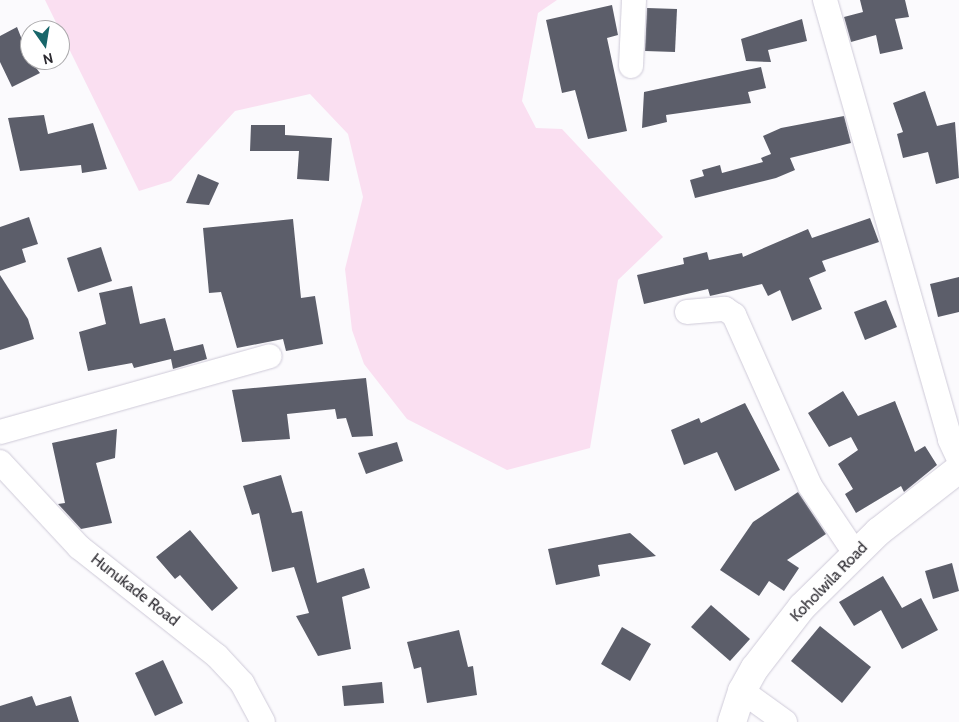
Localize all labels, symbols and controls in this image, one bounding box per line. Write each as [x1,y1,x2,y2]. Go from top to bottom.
north arrow [20,20,70,70]
text: N [41,49,55,69]
street label: Koholwila Road [786,538,872,626]
street label: Hunukade Road [87,550,183,630]

